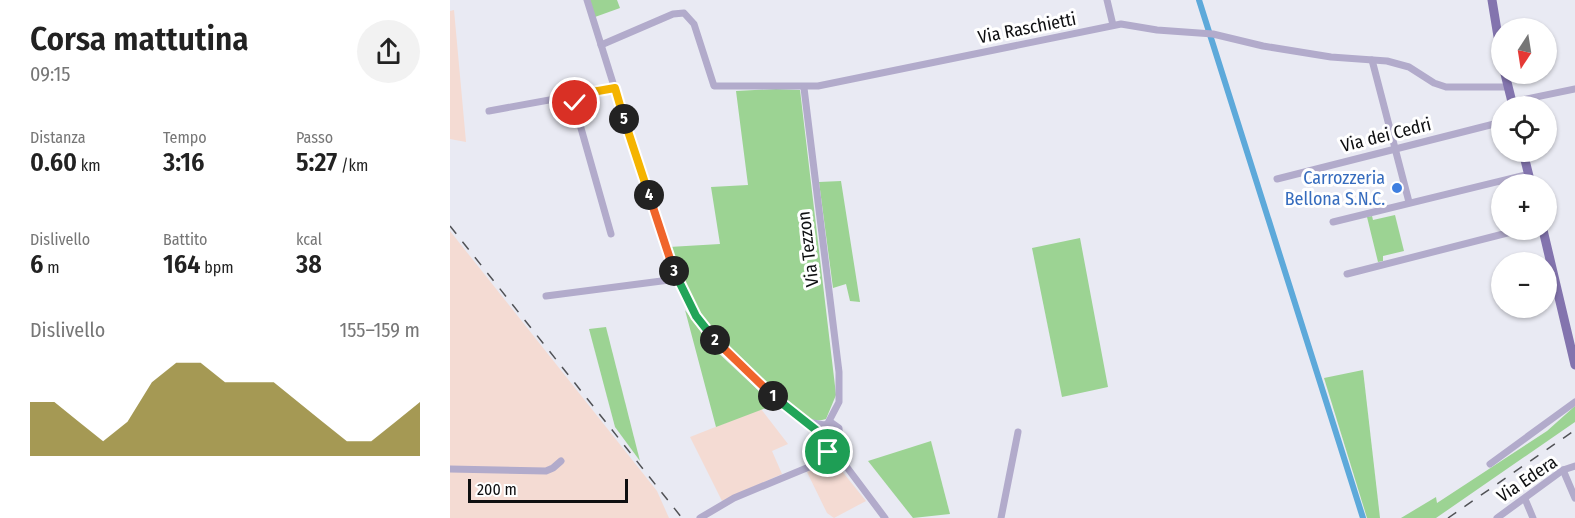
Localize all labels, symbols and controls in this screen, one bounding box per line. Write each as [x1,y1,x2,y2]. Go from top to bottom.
street label: Via Raschietti [976,8,1078,48]
north arrow [1491,18,1557,84]
map controls [1491,18,1557,318]
text: Corsa mattutina [30,19,249,59]
button: share [357,20,420,83]
text: 09:15 [30,62,70,86]
pin [549,77,600,128]
icon: check [558,86,591,119]
button: locate [1491,96,1557,162]
pin: 5 [609,104,639,134]
text: 5 [620,109,628,128]
street label: Via dei Cedri [1339,113,1433,157]
text: Distanza [30,128,86,147]
text: Tempo [163,128,207,147]
text: Passo [296,128,333,147]
text: 0.60 [30,147,77,178]
text: 3:16 [163,147,204,178]
text: 5:27 [296,147,337,178]
text: km [77,156,101,175]
text: /km [337,156,368,175]
place label: Carrozzeria Bellona S.N.C. [1285,167,1385,210]
button: + [1491,174,1557,240]
pin: 4 [634,180,664,210]
marker: Carrozzeria Bellona S.N.C. [1390,181,1404,195]
text: 4 [645,185,653,204]
street label: Via Tezzon [792,210,824,288]
text: Dislivello [30,230,90,249]
text: Battito [163,230,208,249]
text: kcal [296,230,322,249]
text: 6 [30,249,43,280]
text: 164 [163,249,200,280]
text: 38 [296,249,322,280]
button: − [1491,252,1557,318]
pin: 3 [659,256,689,286]
text: m [43,258,60,277]
text: bpm [200,258,234,277]
text: 3 [670,261,678,280]
text: Dislivello [30,318,105,342]
text: 155–159 m [339,318,420,342]
pin: 2 [700,325,730,355]
text: 2 [711,330,719,349]
pin: 1 [758,381,788,411]
text: 1 [770,386,776,405]
pin [802,426,853,477]
icon: arrive [811,435,844,468]
street label: Via Edera [1493,451,1561,507]
scale bar [468,476,628,504]
text: 200 m [477,480,517,499]

